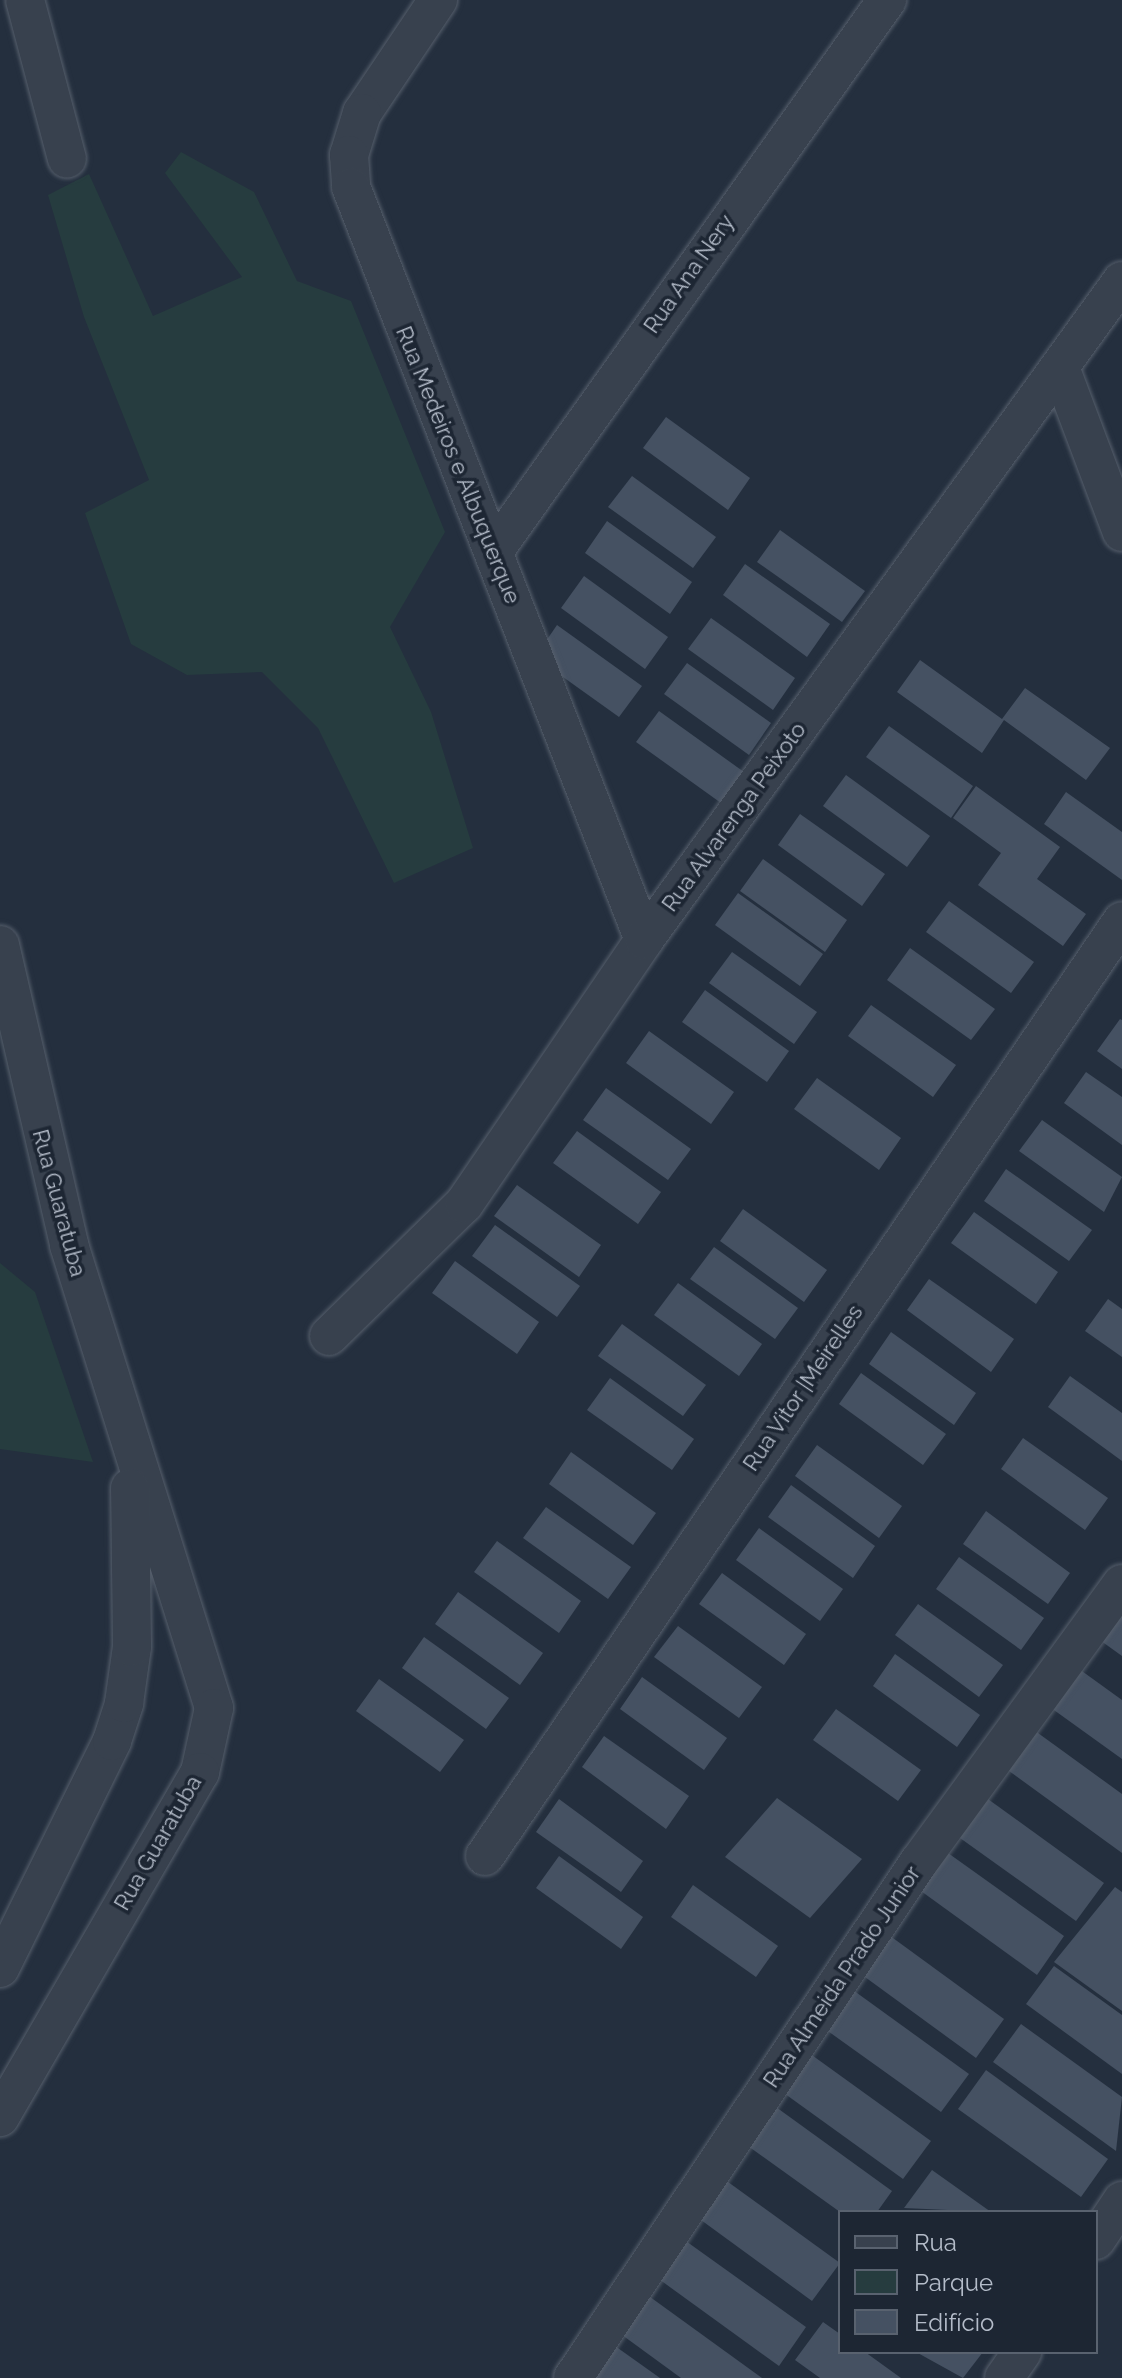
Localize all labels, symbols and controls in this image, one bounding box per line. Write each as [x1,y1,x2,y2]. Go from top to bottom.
street label: Rua Ana Nery [638,209,740,339]
street label: Rua Medeiros e Albuquerque [390,322,526,608]
street label: Rua Alvarenga Peixoto [656,717,812,917]
street label: Rua Guaratuba [27,1127,91,1279]
street label: Rua Vitor |Meirelles [737,1299,869,1477]
street label: Rua Guaratuba [109,1771,207,1915]
street label: Rua Almeida Prado Junior [758,1861,926,2093]
legend [838,2210,1098,2354]
text: Rua [914,2228,957,2257]
text: Parque [914,2268,993,2297]
text: Edifício [914,2308,994,2337]

